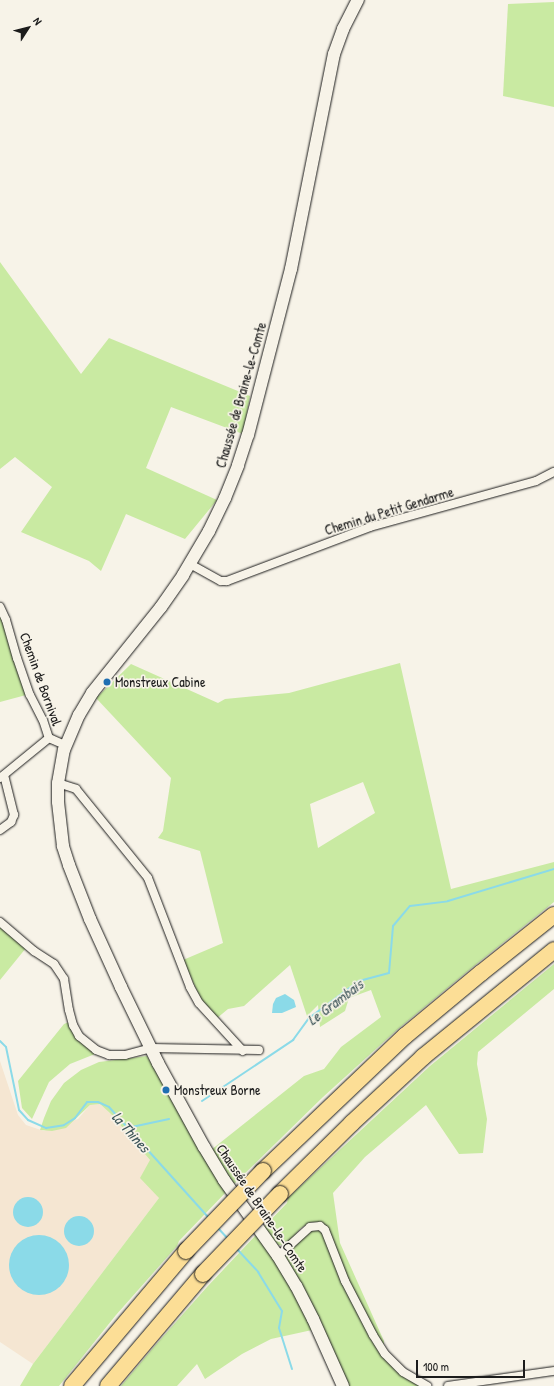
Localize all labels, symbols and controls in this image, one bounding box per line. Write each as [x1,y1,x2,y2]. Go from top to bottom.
north arrow [8,8,48,48]
text: N [30,14,45,27]
street label: Chaussée de Braine-le-Comte [212,320,270,470]
street label: Chemin du Petit Gendarme [322,483,456,539]
street label: Chemin de Bornival [16,630,66,728]
place label: Monstreux Cabine [115,674,206,690]
marker: Monstreux Cabine [102,677,112,687]
water label: Le Grambais [304,975,366,1029]
place label: Monstreux Borne [174,1082,261,1098]
marker: Monstreux Borne [161,1085,171,1095]
water label: la Thines [108,1108,154,1156]
street label: Chaussée de Braine-le-Comte [213,1141,311,1275]
scale bar [418,1352,527,1378]
text: 100 m [423,1358,449,1375]

